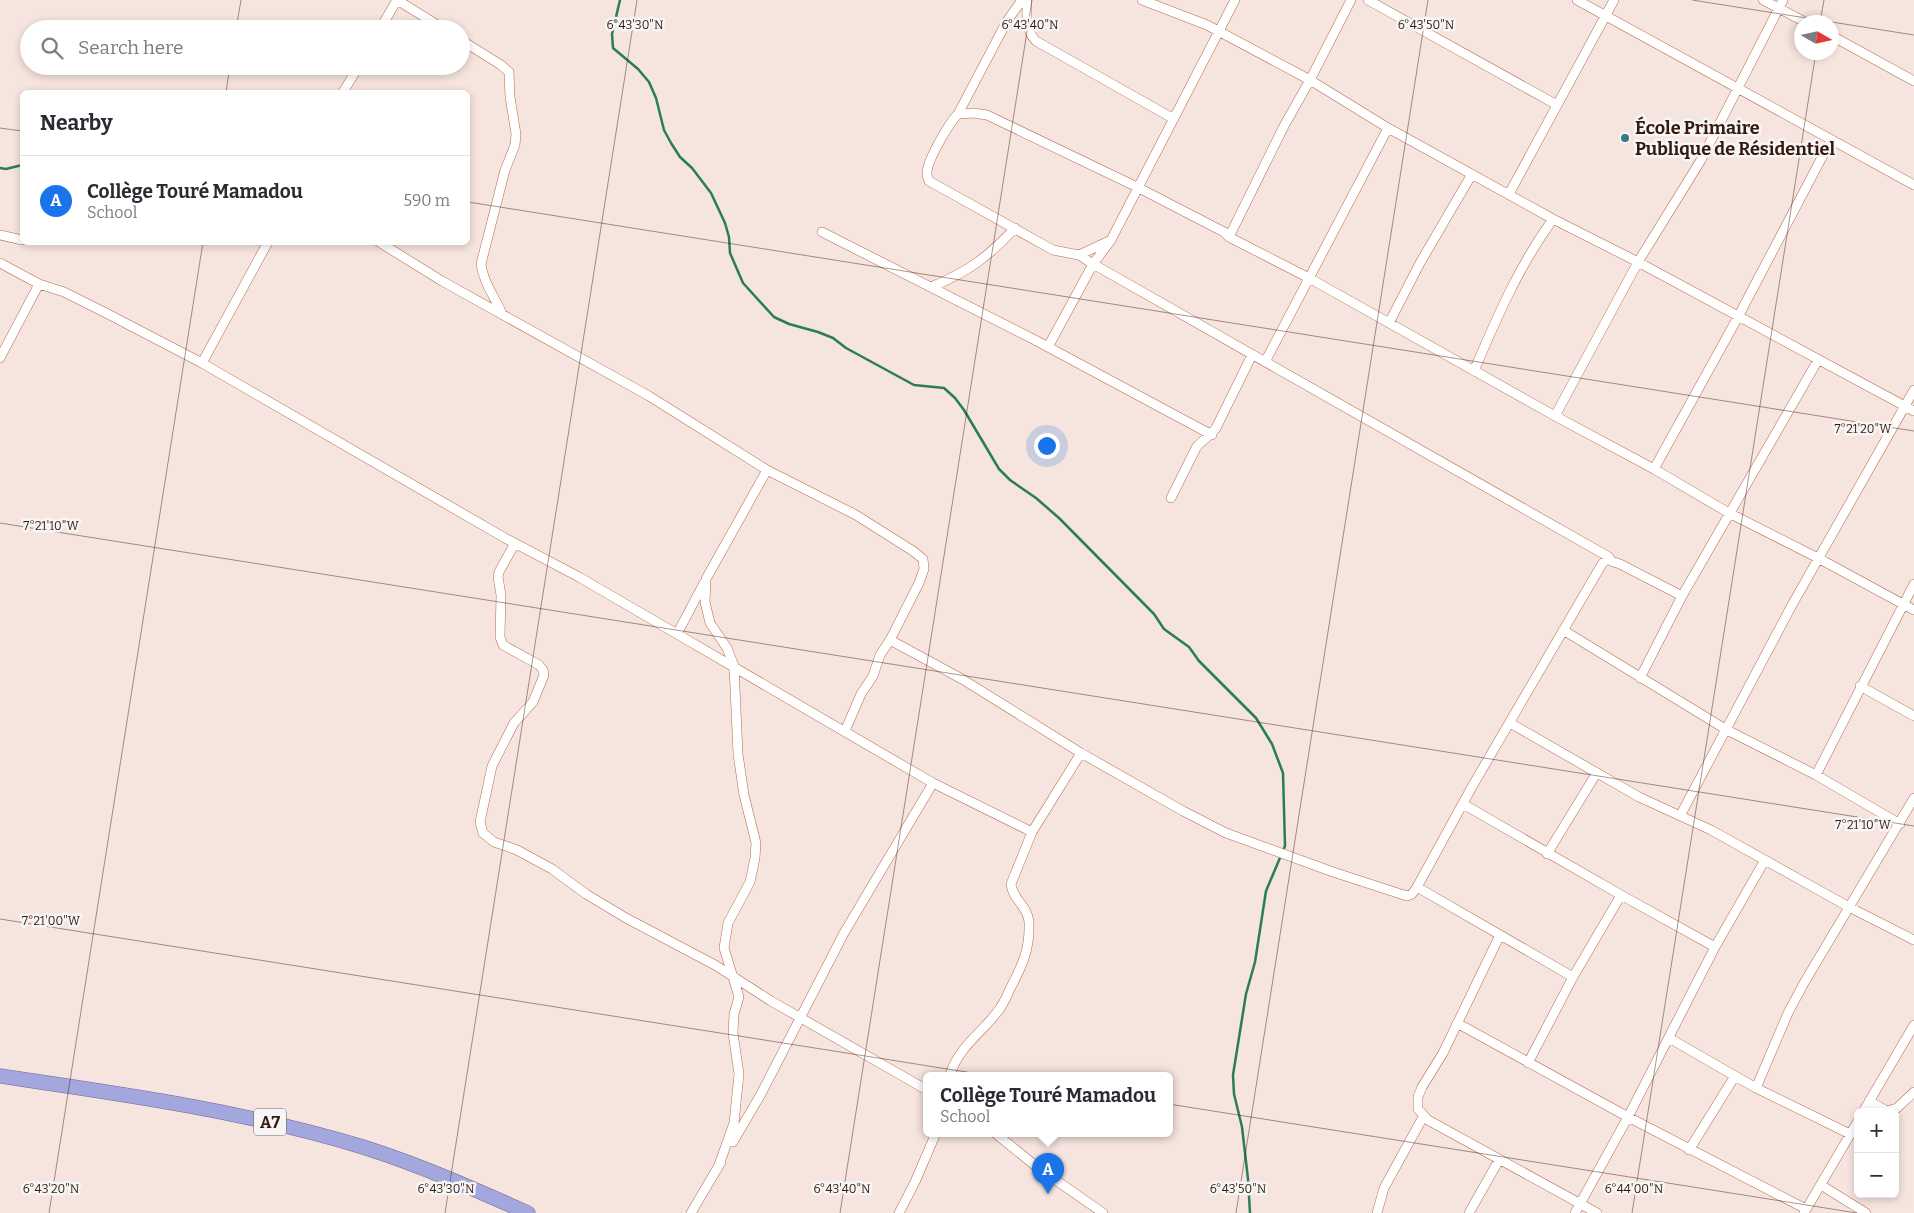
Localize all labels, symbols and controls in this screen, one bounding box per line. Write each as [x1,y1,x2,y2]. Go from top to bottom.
north arrow [1794,15,1839,60]
text: 6°43'30"N [606,18,664,32]
text: 6°43'40"N [1001,18,1059,32]
text: 6°43'50"N [1398,18,1455,32]
search box [20,20,470,75]
icon: search [38,34,66,62]
text: Search here [78,36,183,59]
text: Nearby [40,110,113,136]
place label: École Primaire Publique de Résidentiel [1635,116,1835,160]
marker: École Primaire Publique de Résidentiel [1619,132,1631,144]
text: Collège Touré Mamadou [87,180,303,203]
text: A [50,191,62,210]
text: 590 m [404,191,450,210]
text: School [87,203,137,222]
text: 7°21'20"W [1834,422,1892,436]
your location [1034,433,1060,459]
text: 7°21'10"W [23,519,79,533]
text: 7°21'10"W [1835,818,1891,832]
text: 7°21'00"W [22,914,81,928]
popup [923,1072,1173,1137]
text: Collège Touré Mamadou [940,1084,1156,1107]
text: School [940,1107,990,1126]
road number: A7 [254,1108,286,1136]
map controls [1854,1108,1899,1198]
button: + [1854,1108,1899,1153]
pin: A [1032,1153,1064,1194]
button: − [1854,1153,1899,1198]
text: 6°43'20"N [23,1182,80,1196]
text: 6°43'30"N [417,1182,475,1196]
text: 6°43'40"N [813,1182,871,1196]
text: 6°43'50"N [1210,1182,1267,1196]
text: 6°44'00"N [1605,1182,1664,1196]

